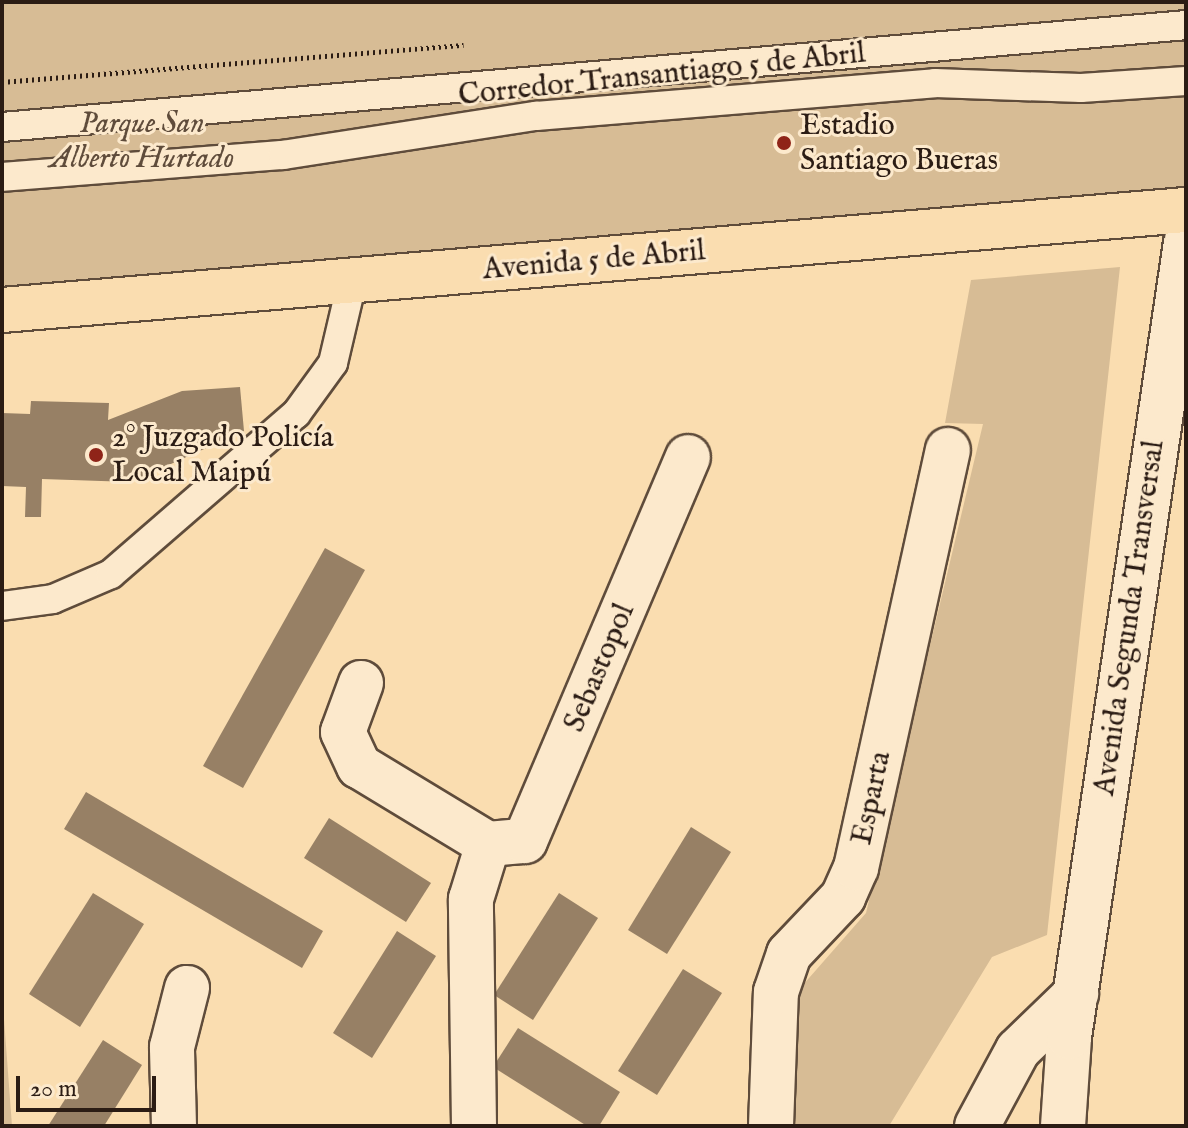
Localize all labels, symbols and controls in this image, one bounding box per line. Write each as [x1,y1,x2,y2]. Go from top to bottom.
street label: Corredor Transantiago 5 de Abril [457,36,867,114]
park label: Parque San Alberto Hurtado [50,106,234,176]
place label: Estadio Santiago Bueras [800,108,998,178]
marker: Estadio Santiago Bueras [775,134,793,152]
street label: Avenida 5 de Abril [481,233,707,289]
place label: 2° Juzgado Policía Local Maipú [112,420,334,490]
street label: Avenida Segunda Transversal [1087,438,1173,798]
marker: 2° Juzgado Policía Local Maipú [87,446,105,464]
street label: Sebastopol [557,599,643,737]
street label: Esparta [845,748,899,848]
scale bar [20,1060,160,1110]
text: 20 m [30,1074,77,1105]

